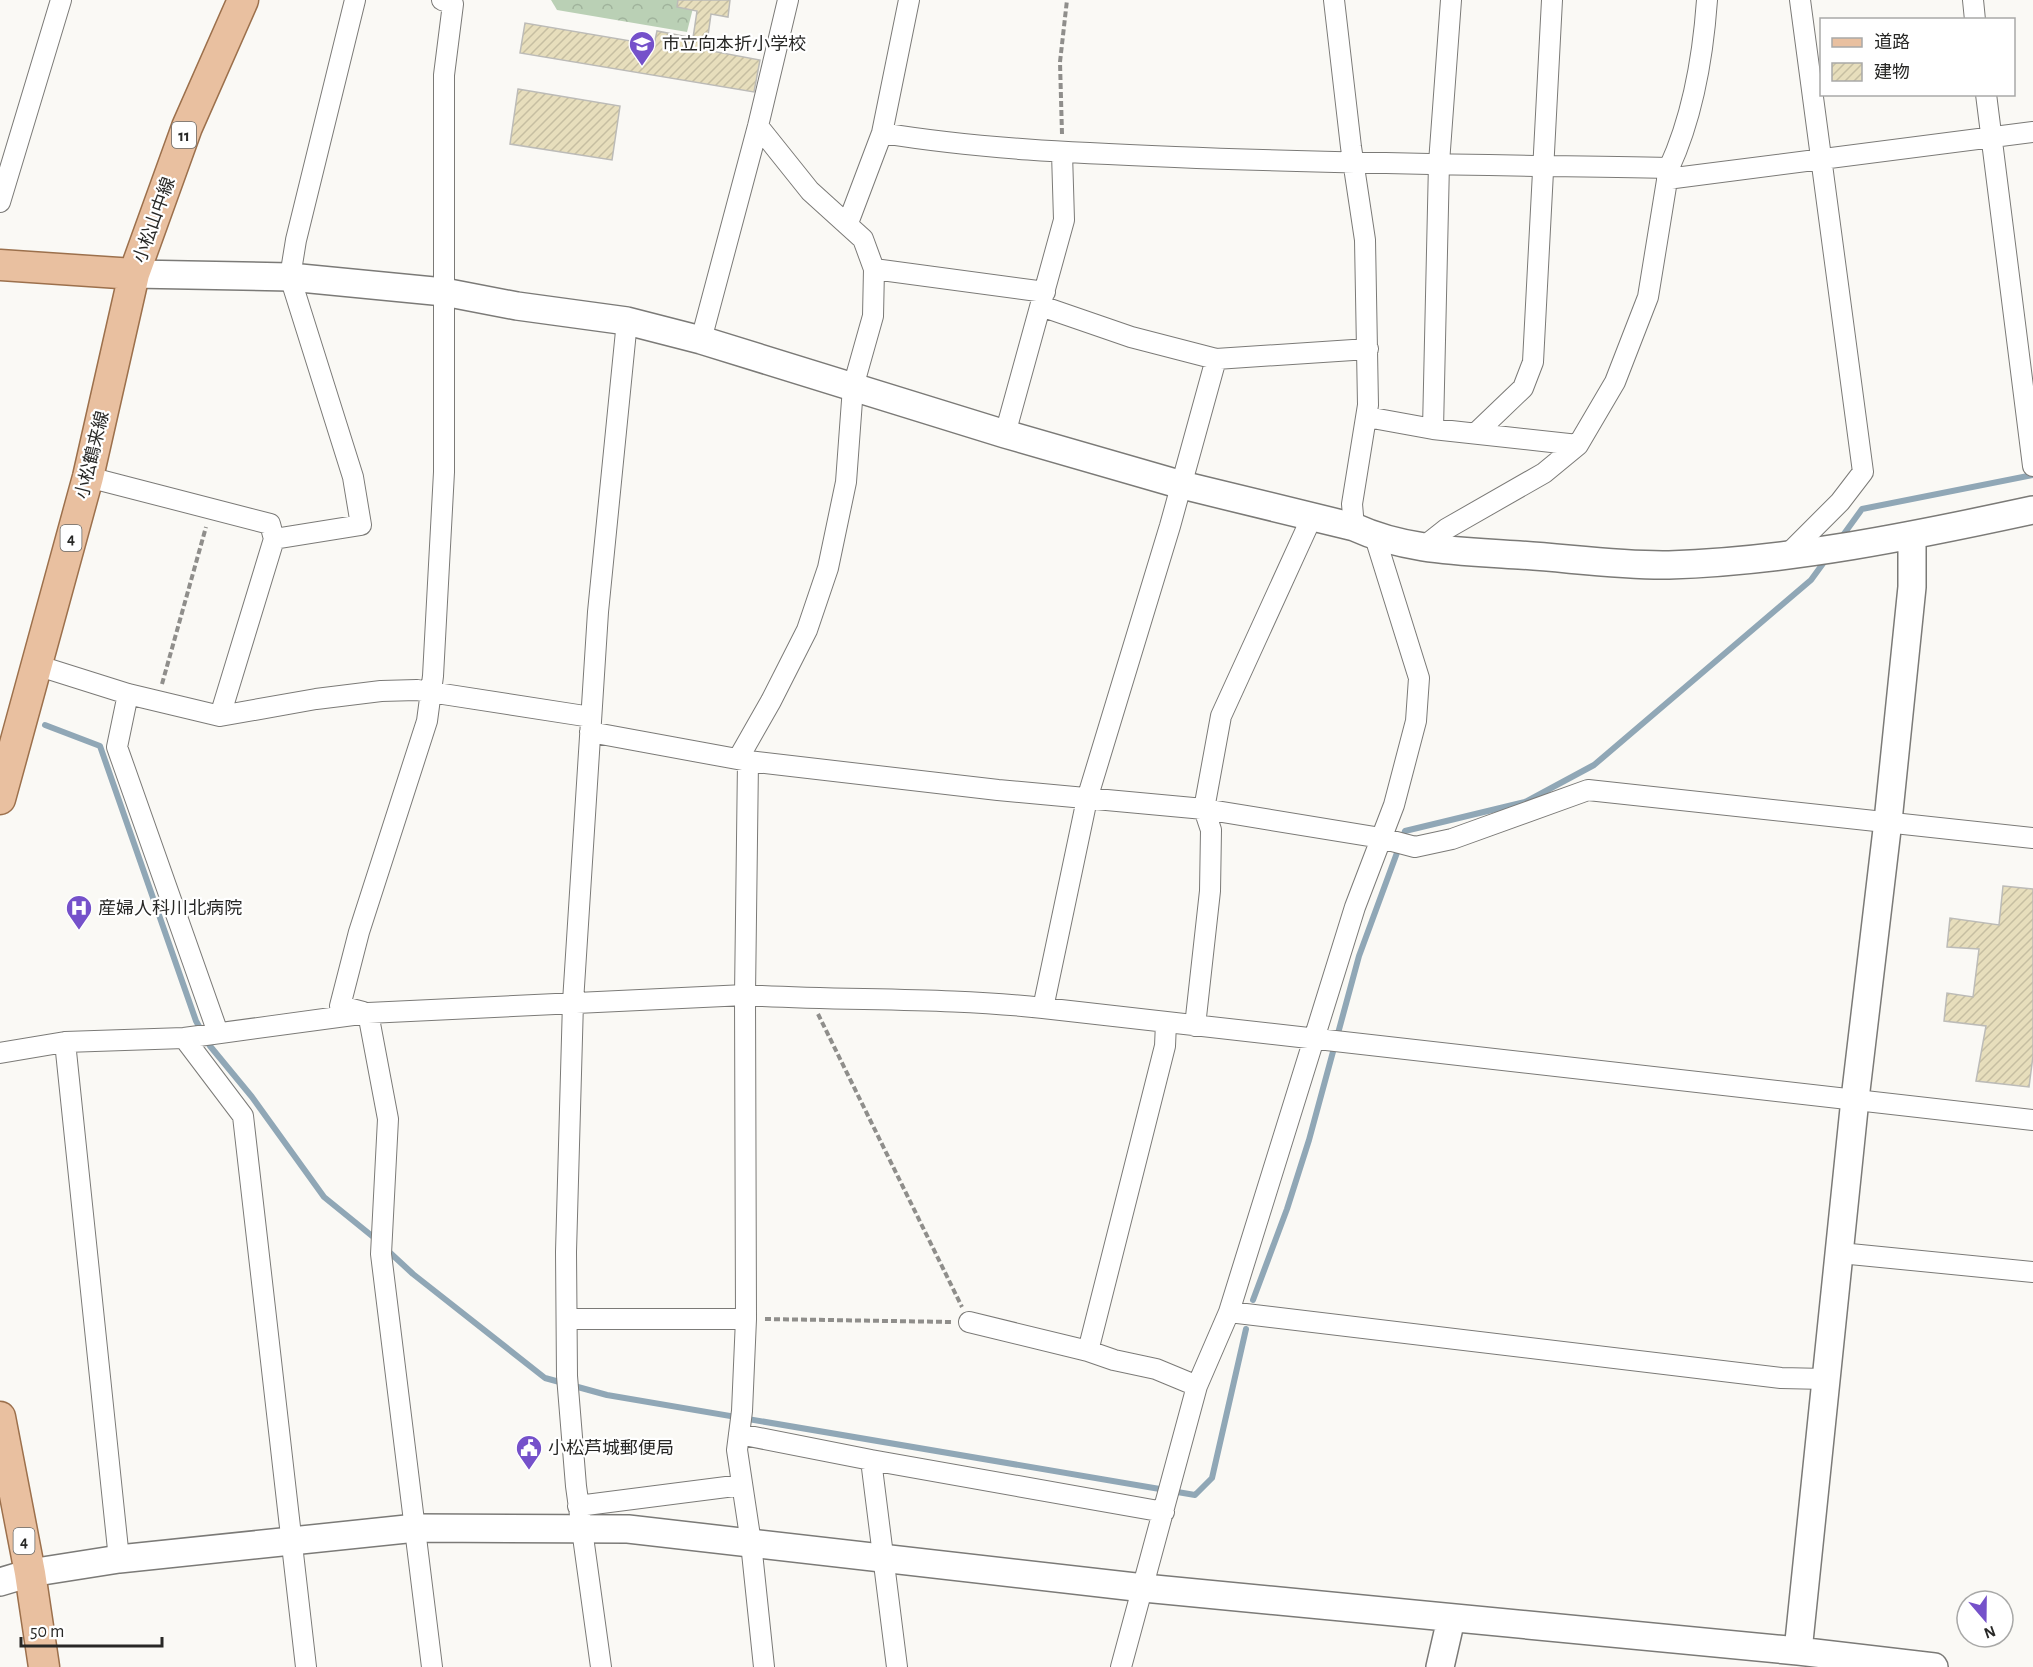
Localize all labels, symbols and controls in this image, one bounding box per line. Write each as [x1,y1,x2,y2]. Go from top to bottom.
legend [1820,18,2015,96]
school or university icon: 市立向本折小学校 [627,29,657,67]
text: 道路 [1874,32,1910,52]
place label: 市立向本折小学校 [662,34,806,54]
text: 建物 [1874,62,1910,82]
road number: 11 [172,122,196,148]
street label: 小松山中線 [129,174,179,266]
street label: 小松鶴来線 [71,409,113,501]
road number: 4 [60,525,82,551]
hospital icon: 産婦人科川北病院 [64,893,94,931]
place label: 産婦人科川北病院 [98,898,242,918]
public building icon: 小松芦城郵便局 [514,1433,544,1471]
place label: 小松芦城郵便局 [548,1439,674,1458]
road number: 4 [14,1528,34,1554]
north arrow [1955,1589,2015,1649]
scale bar [21,1610,162,1648]
text: 50 m [30,1623,64,1641]
text: N [1982,1623,1998,1642]

